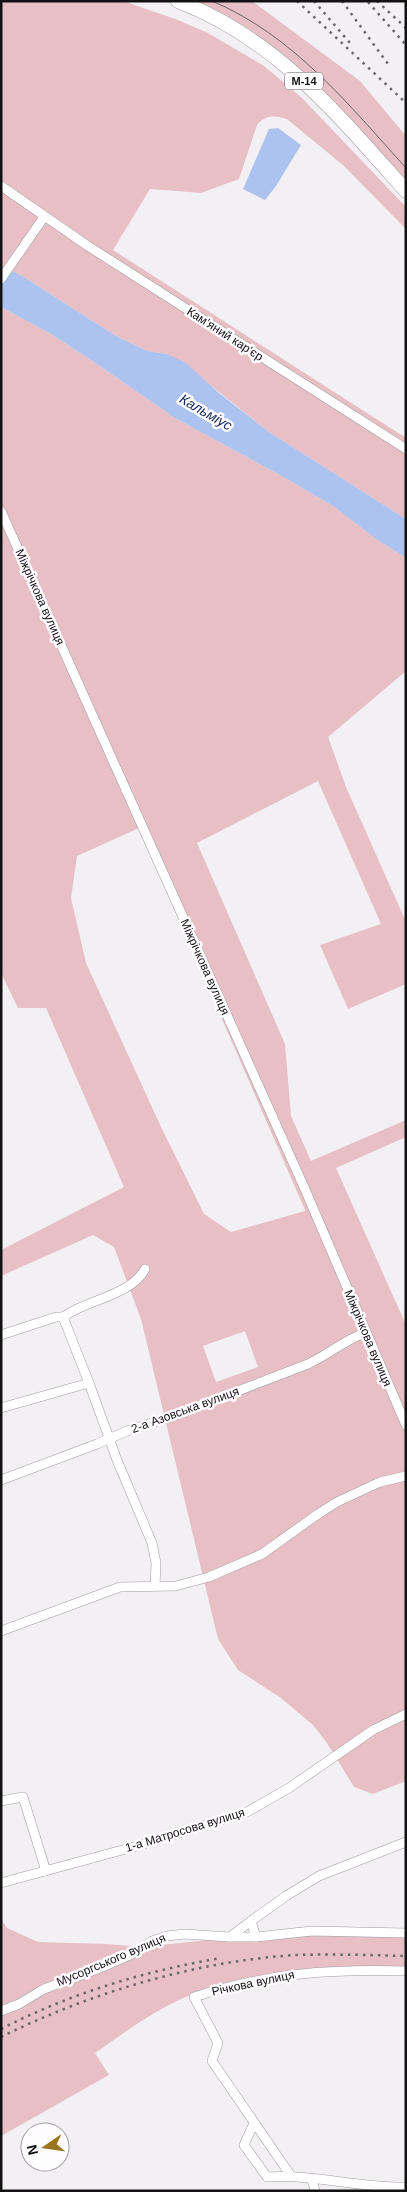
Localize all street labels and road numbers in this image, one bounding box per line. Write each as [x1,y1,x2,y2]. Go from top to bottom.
road number: М-14 [285,72,323,90]
street label: Кам'яний кар'єр [184,304,266,364]
street label: Міжрічкова вулиця [13,547,67,647]
street label: Міжрічкова вулиця [178,917,232,1017]
street label: Міжрічкова вулиця [341,1288,395,1388]
street label: 2-а Азовська вулиця [129,1384,241,1436]
street label: 1-а Матросова вулиця [124,1805,246,1855]
street label: Мусоргського вулиця [54,1931,168,1989]
street label: Річкова вулиця [210,1967,296,1999]

